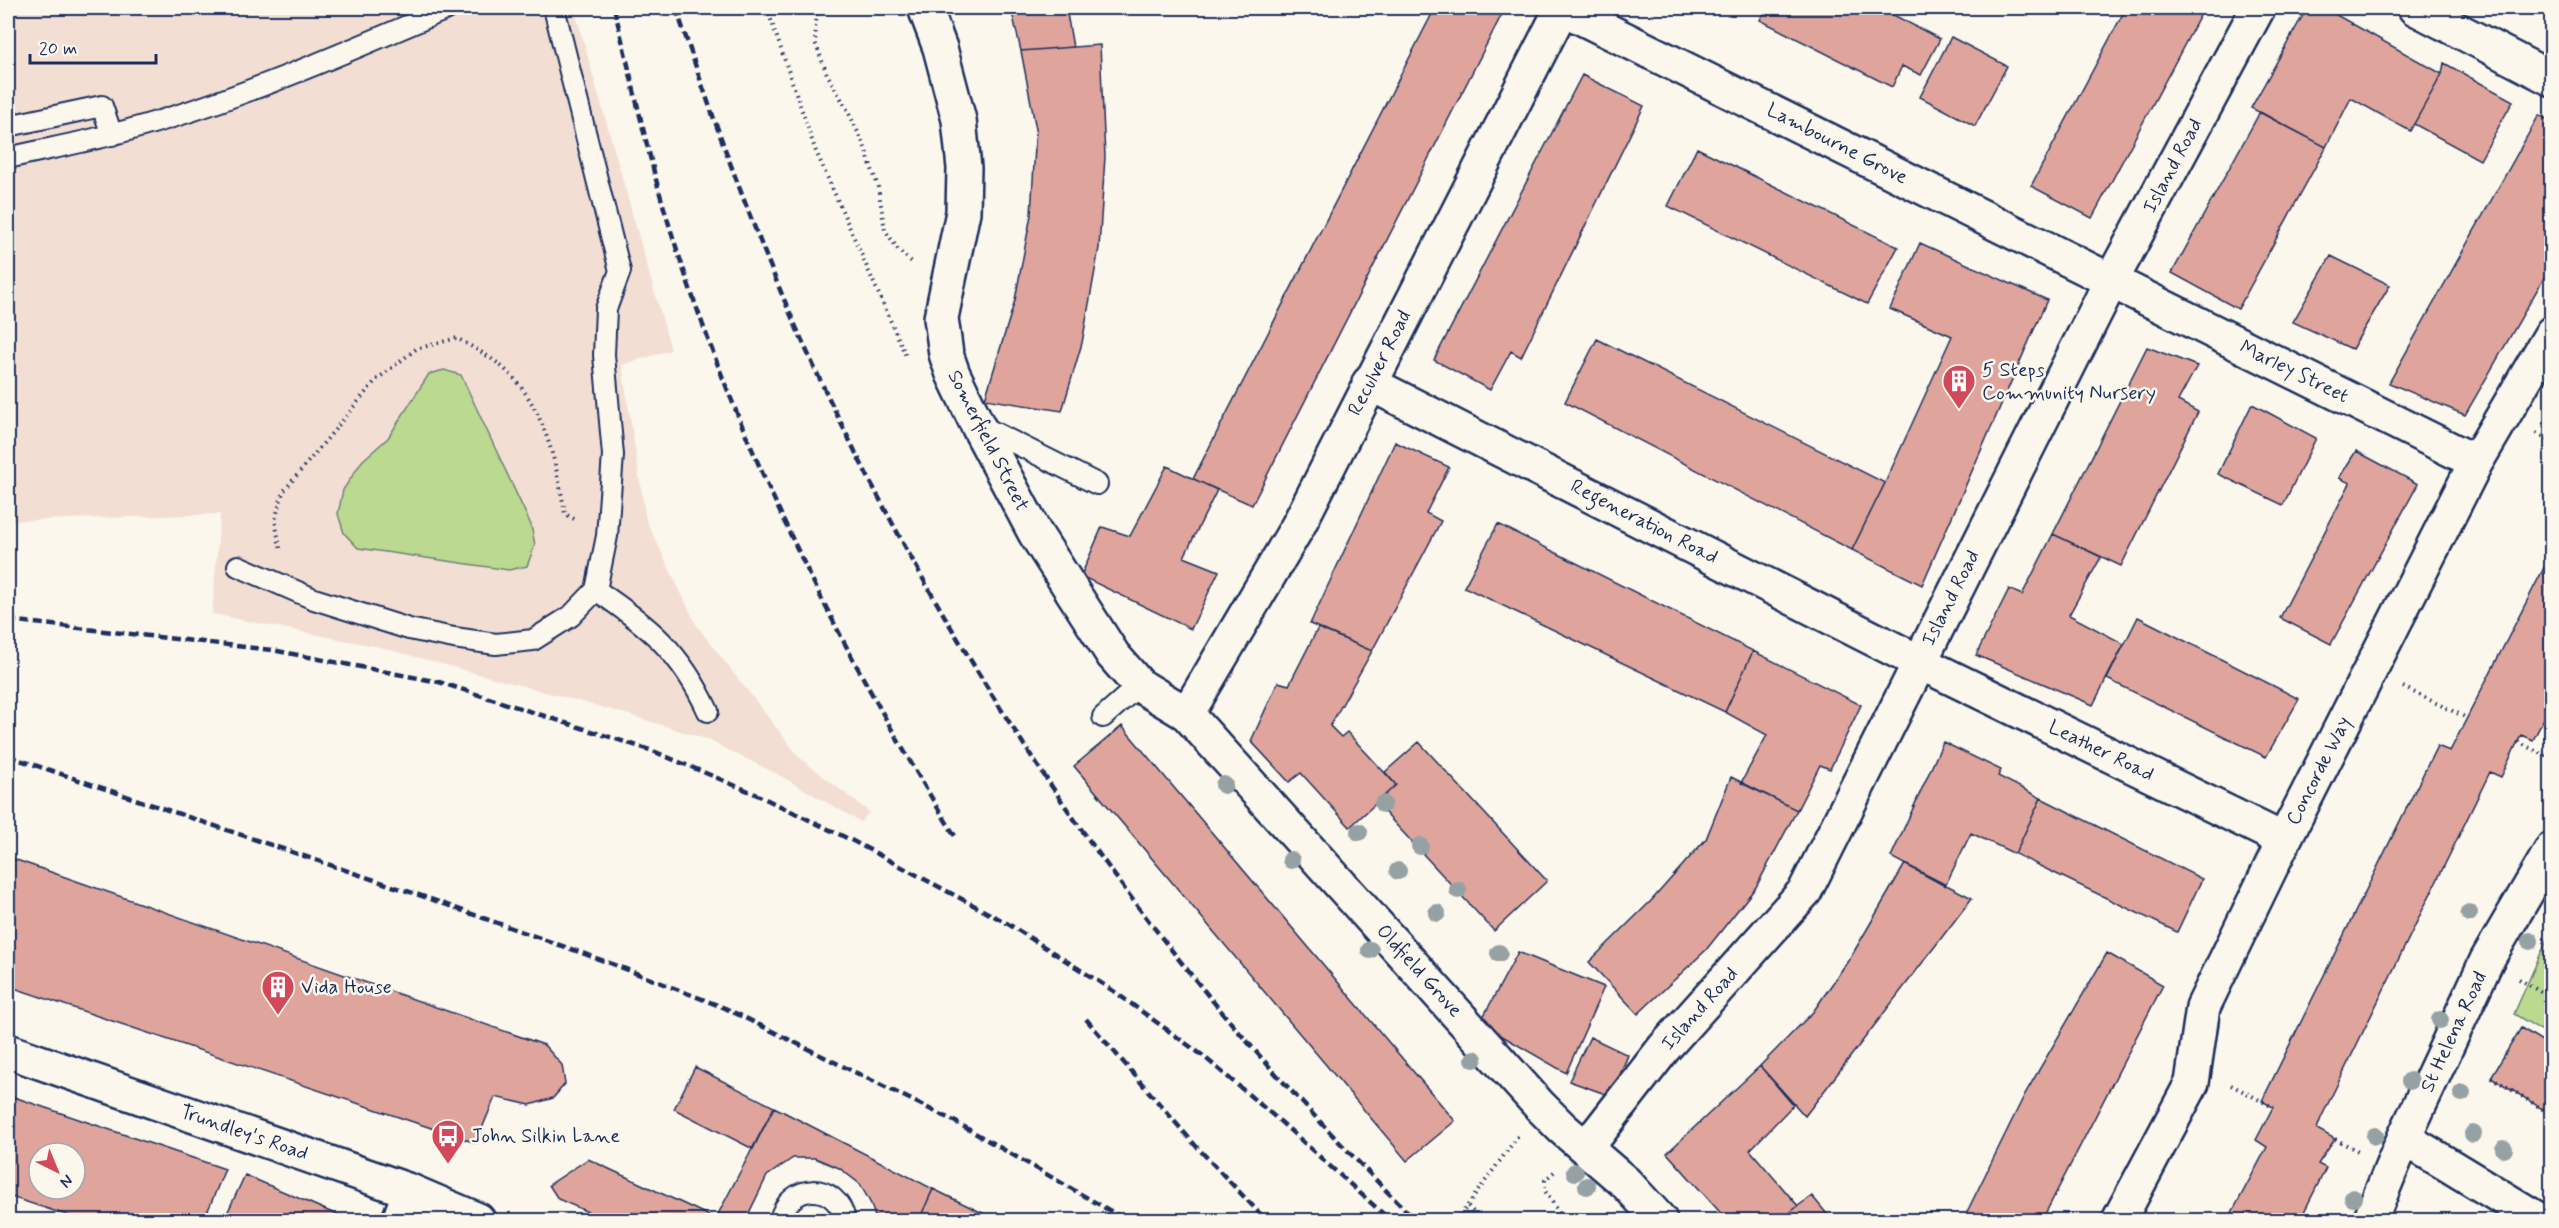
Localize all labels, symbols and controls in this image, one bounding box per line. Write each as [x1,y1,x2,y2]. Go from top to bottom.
scale bar [30,27,156,65]
text: 20 m [39,37,77,61]
street label: Lambourne Grove [1762,97,1912,191]
street label: Island Road [2137,114,2209,218]
street label: Reculver Road [1342,306,1418,420]
street label: Marley Street [2235,334,2353,410]
place label: 5 Steps Community Nursery [1982,357,2156,407]
building icon: 5 Steps Community Nursery [1941,363,1977,410]
street label: Somerfield Street [941,366,1035,516]
street label: Regeneration Road [1565,473,1722,573]
street label: Island Road [1915,546,1987,650]
street label: Concorde Way [2280,712,2358,830]
street label: Leather Road [2044,714,2158,788]
street label: Oldfield Grove [1370,918,1468,1024]
street label: Island Road [1655,961,1745,1057]
street label: St Helena Road [2414,967,2494,1097]
building icon: Vida House [260,969,296,1016]
place label: Vida House [301,974,392,1001]
street label: Trundley's Road [176,1098,312,1168]
bus stop icon: John Silkin Lane [430,1118,466,1165]
place label: John Silkin Lane [471,1123,620,1150]
north arrow [27,1141,87,1201]
text: N [55,1170,77,1192]

